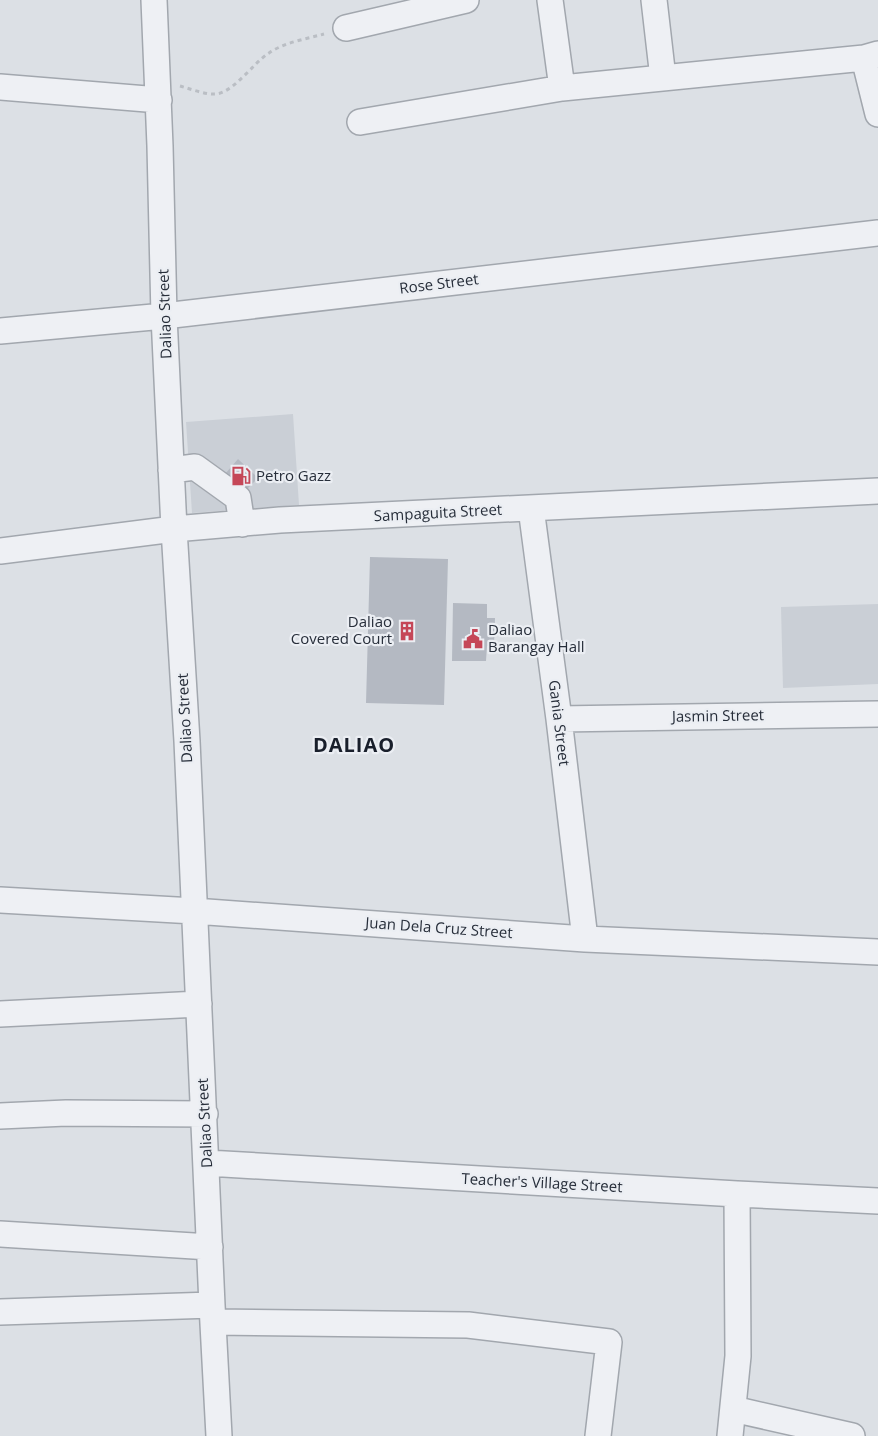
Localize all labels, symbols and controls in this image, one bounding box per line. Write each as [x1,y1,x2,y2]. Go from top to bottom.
street label: Rose Street [398,268,480,298]
street label: Daliao Street [152,269,176,359]
fuel station icon: Petro Gazz [230,465,252,487]
place label: Petro Gazz [256,465,331,485]
street label: Sampaguita Street [373,499,503,525]
place label: Daliao Covered Court [291,611,392,648]
place label: Daliao Barangay Hall [488,619,585,656]
building icon: Daliao Covered Court [396,620,418,642]
public building icon: Daliao Barangay Hall [462,628,484,650]
street label: Daliao Street [172,673,196,763]
street label: Gania Street [545,679,575,767]
street label: Jasmin Street [670,704,764,726]
district label: DALIAO [313,731,395,758]
street label: Juan Dela Cruz Street [363,912,513,942]
street label: Daliao Street [192,1078,216,1168]
street label: Teacher's Village Street [461,1168,623,1196]

